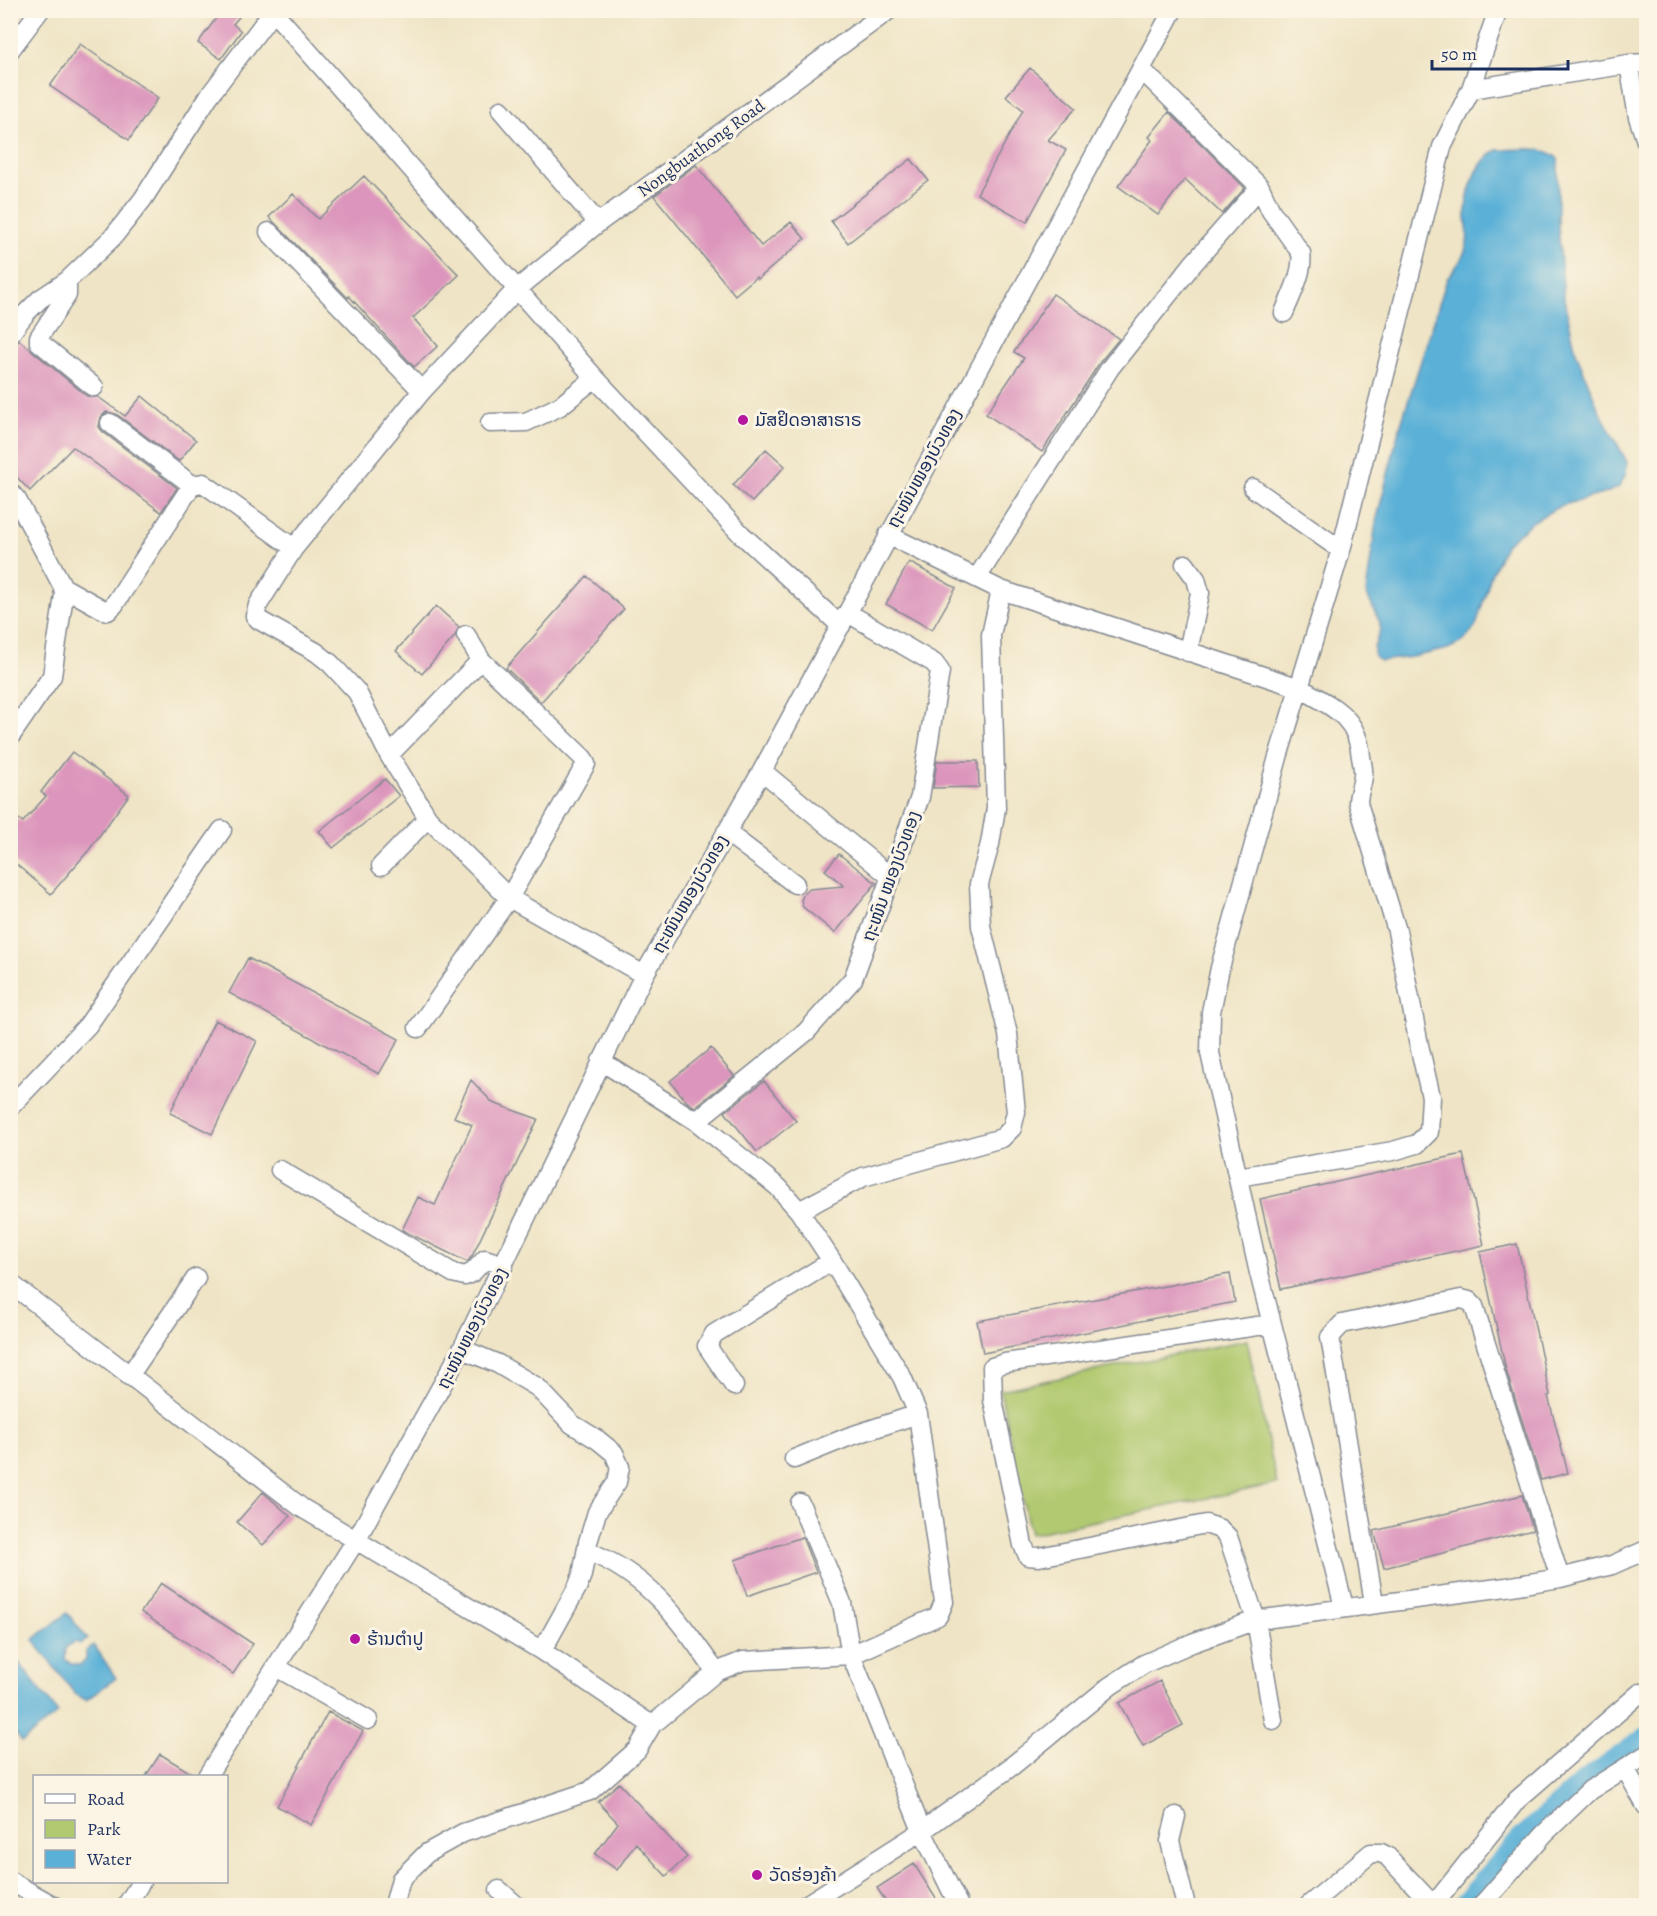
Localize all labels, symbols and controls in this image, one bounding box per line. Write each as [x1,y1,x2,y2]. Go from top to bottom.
scale bar [1432,33,1568,71]
text: 50 m [1441,42,1477,66]
street label: Nongbuathong Road [632,93,770,202]
street label: ຖະໜົນໜອງບົວທອງ [881,404,967,532]
place label: ມັສຢິດອາສາຮາຣ [755,408,862,432]
marker: ມັສຢິດອາສາຮາຣ [736,413,750,427]
street label: ຖະໜົນ ໝອງບົວທອງ [856,807,926,945]
street label: ຖະໜົນໜອງບົວທອງ [646,830,734,958]
street label: ຖະໜົນໜອງບົວທອງ [431,1263,513,1393]
place label: ຮ້ານຕຳປູ [367,1627,424,1651]
marker: ຮ້ານຕຳປູ [348,1632,362,1646]
legend [33,1775,228,1883]
text: Road [87,1787,125,1811]
text: Park [87,1817,121,1841]
text: Water [86,1847,132,1871]
place label: ວັດຮ່ອງຄ້າ [769,1863,837,1887]
marker: ວັດຮ່ອງຄ້າ [750,1868,764,1882]

